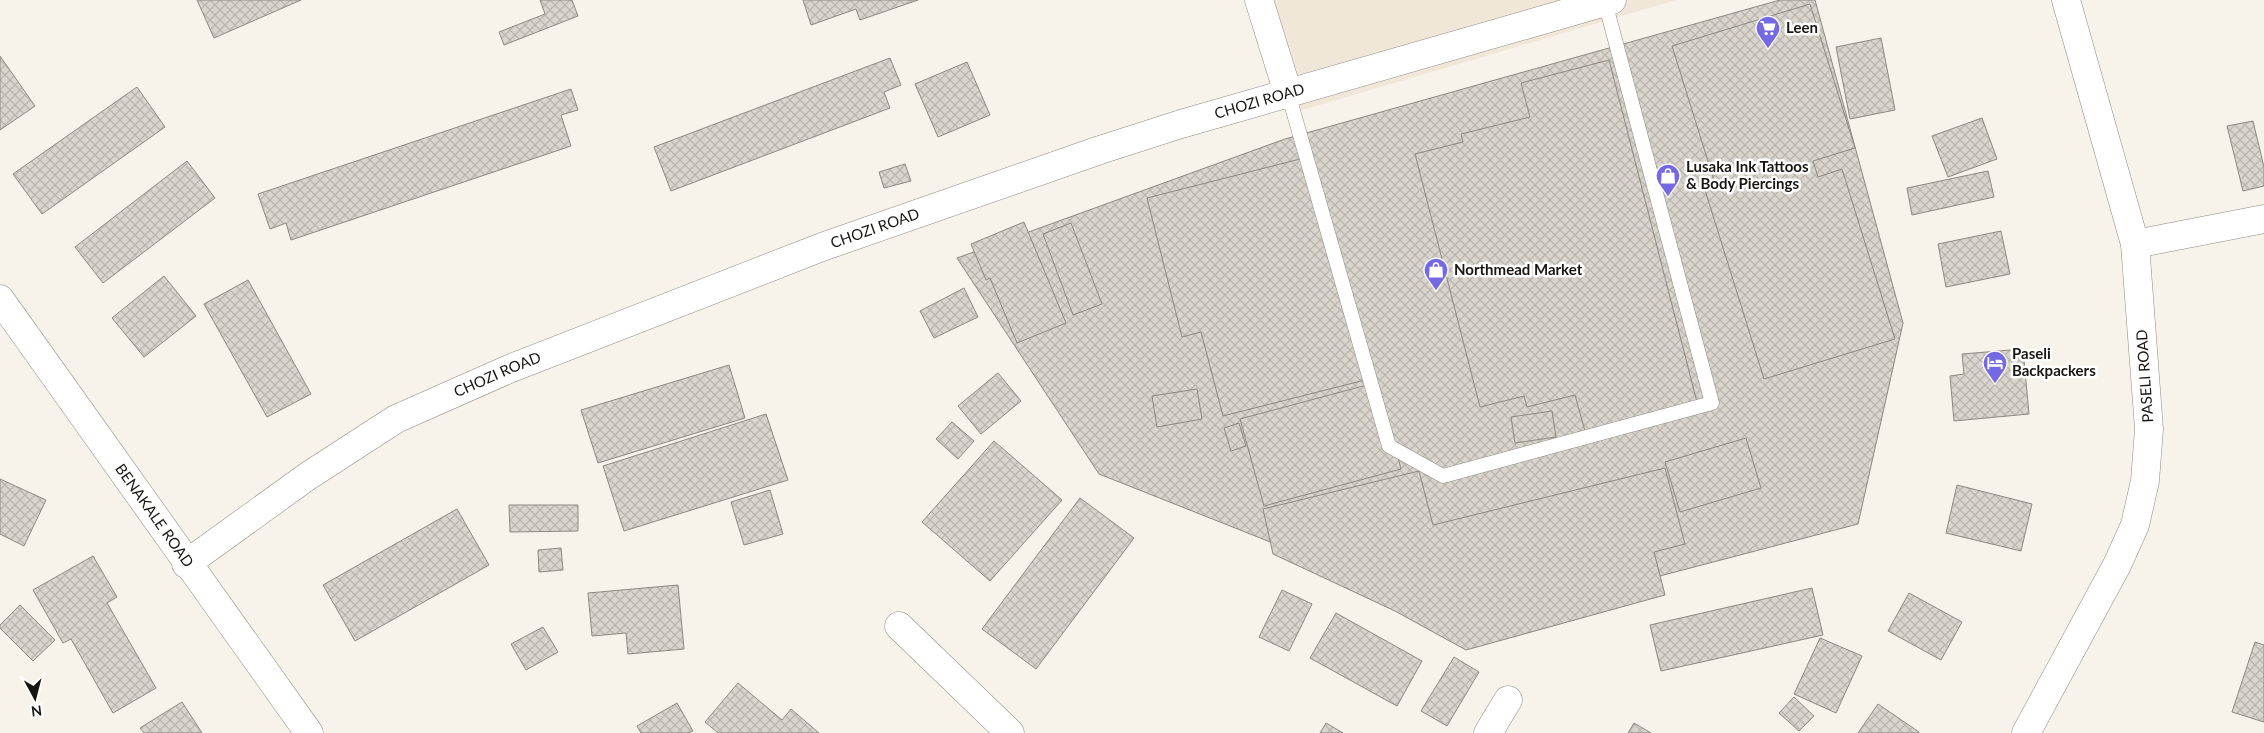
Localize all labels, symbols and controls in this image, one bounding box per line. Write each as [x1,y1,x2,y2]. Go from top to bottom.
supermarket icon: Leen [1755,15,1781,49]
place label: Leen [1786,18,1818,36]
street label: CHOZI ROAD [1212,79,1306,122]
place label: Lusaka Ink Tattoos & Body Piercings [1686,157,1809,192]
shop icon: Lusaka Ink Tattoos & Body Piercings [1655,163,1681,197]
street label: CHOZI ROAD [828,204,922,251]
shop icon: Northmead Market [1423,257,1449,291]
place label: Northmead Market [1454,260,1583,278]
street label: PASELI ROAD [2132,329,2156,423]
place label: Paseli Backpackers [2012,344,2096,379]
street label: CHOZI ROAD [451,347,543,400]
hotel icon: Paseli Backpackers [1982,350,2008,384]
street label: BENAKALE ROAD [112,460,198,570]
north arrow [10,673,60,723]
text: N [30,702,43,720]

